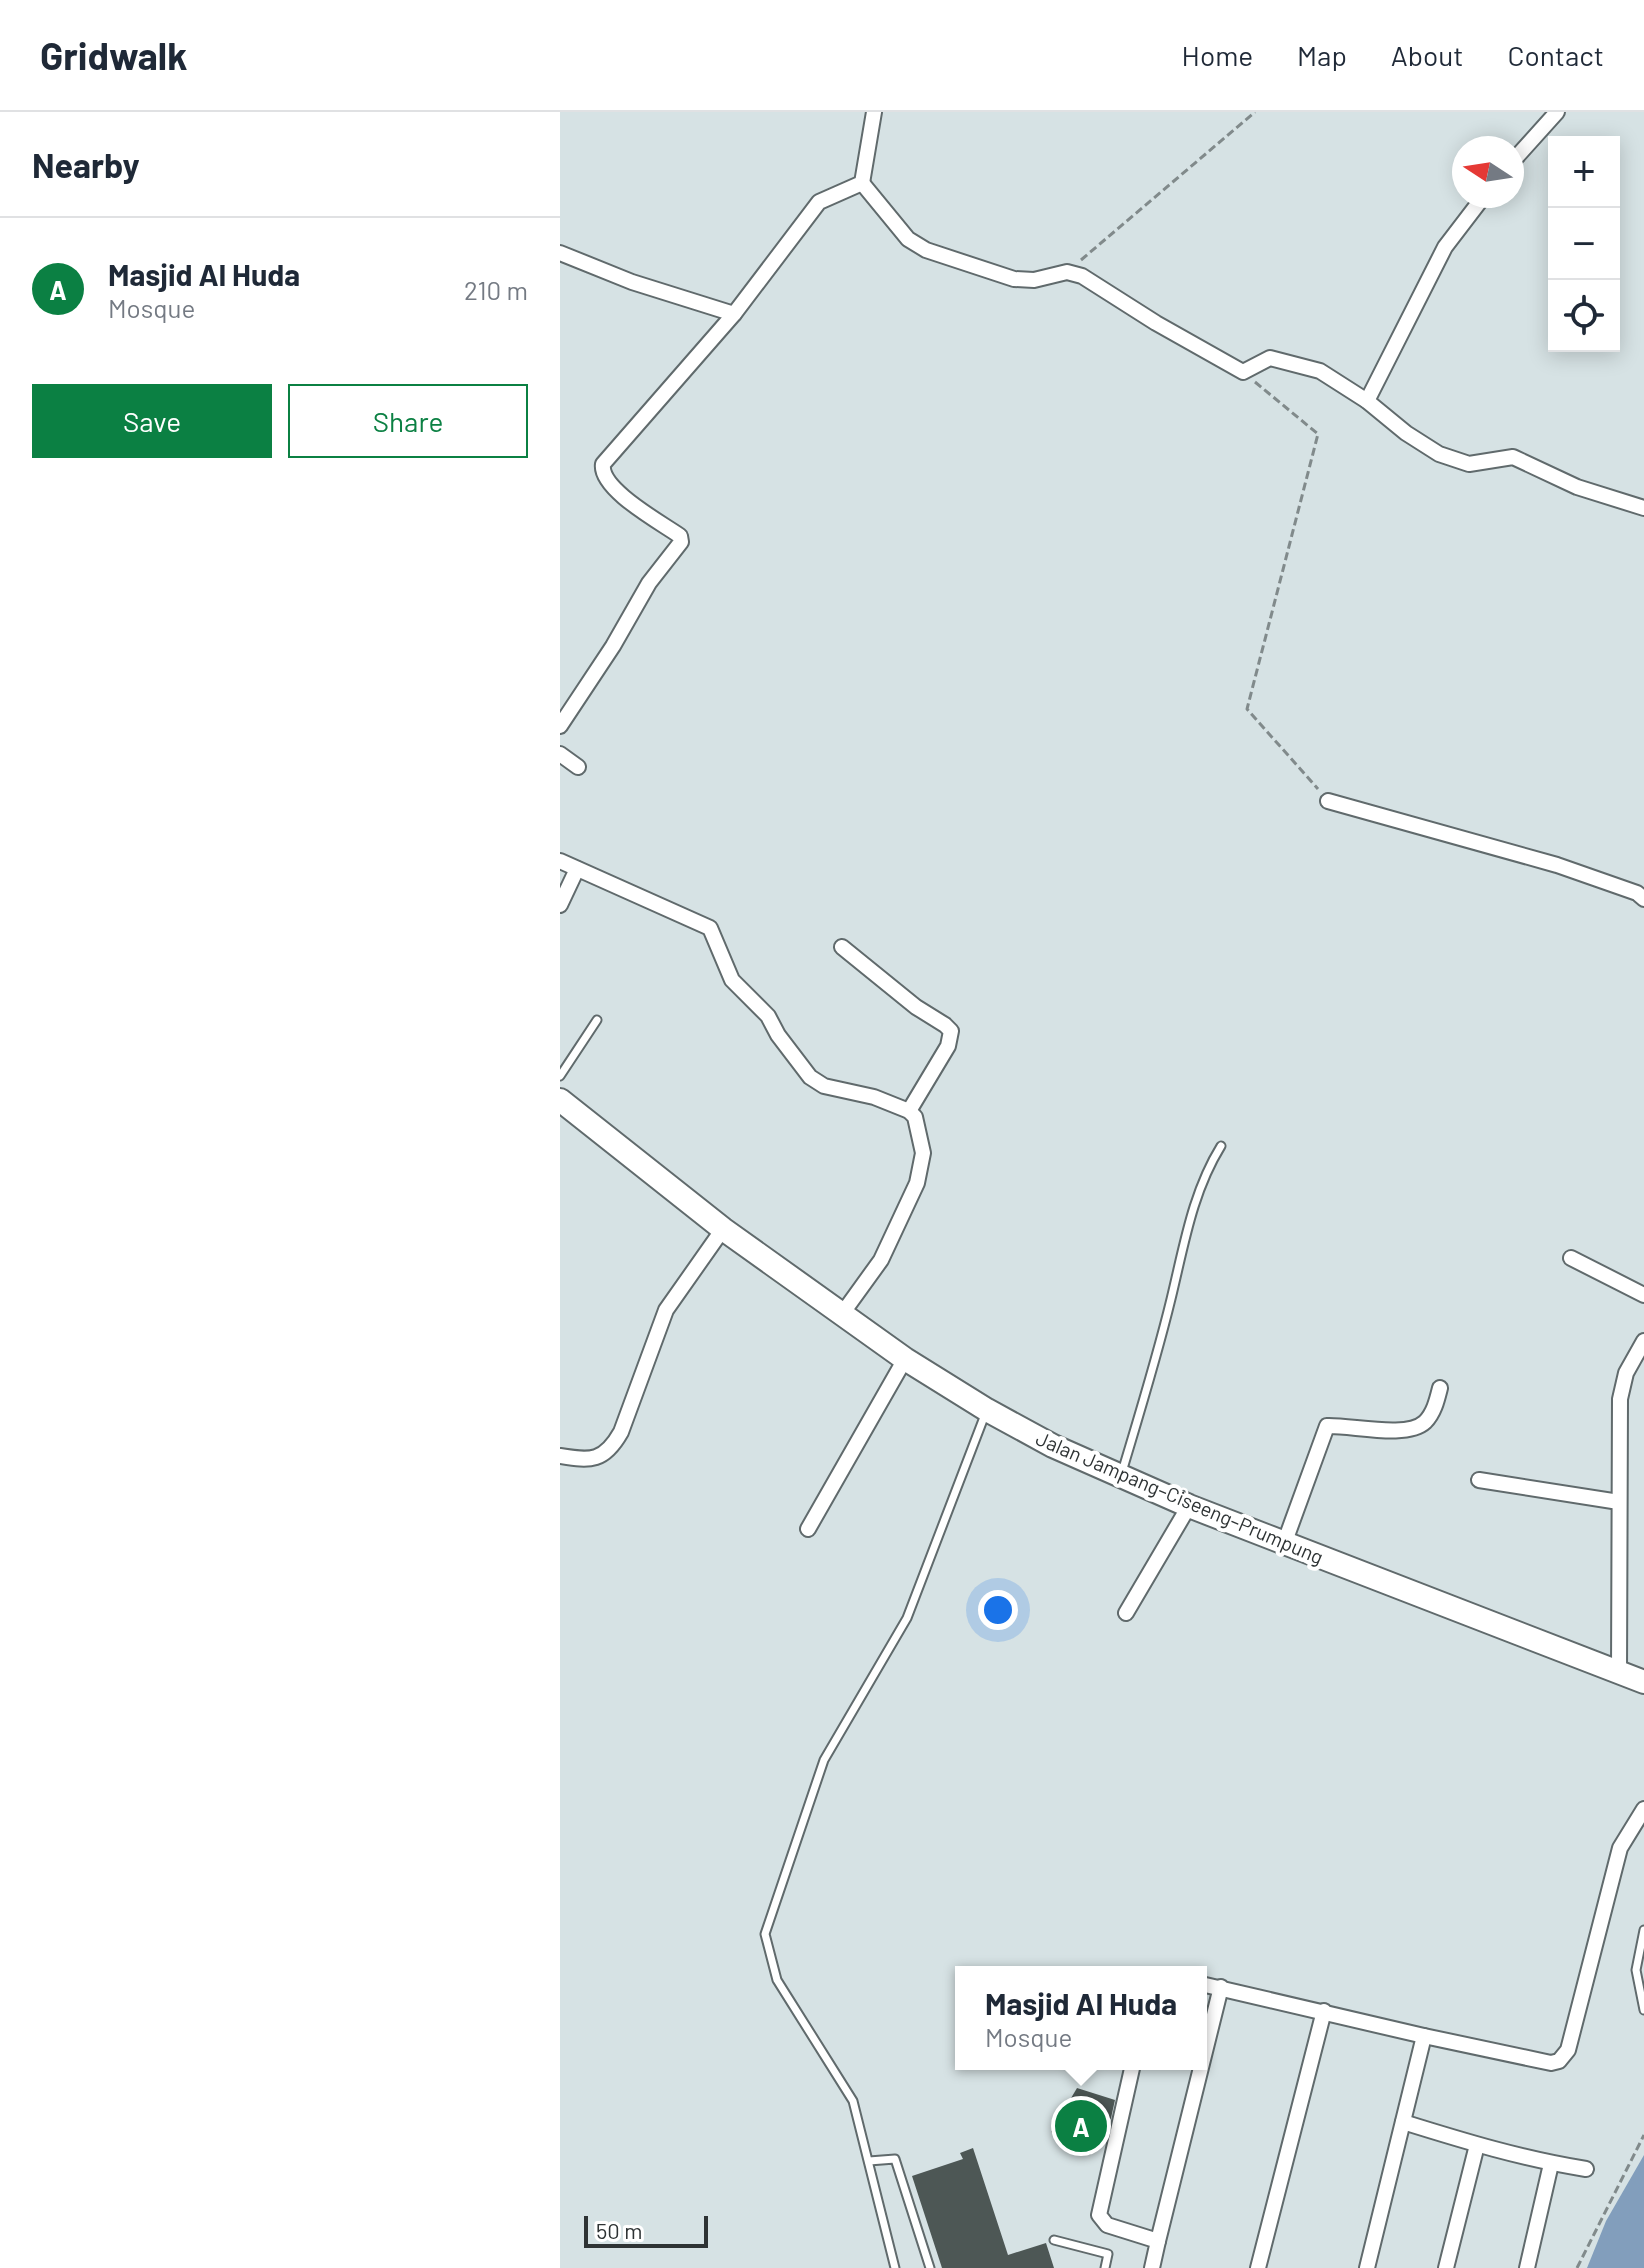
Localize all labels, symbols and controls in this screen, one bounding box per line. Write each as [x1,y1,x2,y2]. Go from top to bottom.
text: Gridwalk [40,32,187,78]
text: Home [1182,38,1253,72]
text: Map [1297,38,1347,72]
text: About [1391,38,1463,72]
text: Contact [1507,38,1604,72]
north arrow [1452,136,1524,208]
map controls [1548,136,1620,352]
button: + [1548,136,1620,208]
text: Nearby [32,144,140,185]
button: − [1548,208,1620,280]
text: Masjid Al Huda [108,256,300,292]
text: A [49,274,67,305]
text: 210 m [464,274,528,305]
button: locate [1548,280,1620,352]
text: Mosque [108,292,195,323]
button: Save [32,384,272,458]
button: Share [288,384,528,458]
street label: Jalan Jampang–Ciseeng–Prumpung [1033,1425,1327,1569]
your location [978,1590,1018,1630]
popup [955,1966,1207,2070]
text: Masjid Al Huda [985,1985,1177,2021]
text: Mosque [985,2021,1072,2052]
pin: A [1055,2096,1107,2156]
scale bar [584,2212,708,2248]
text: 50 m [596,2217,642,2243]

